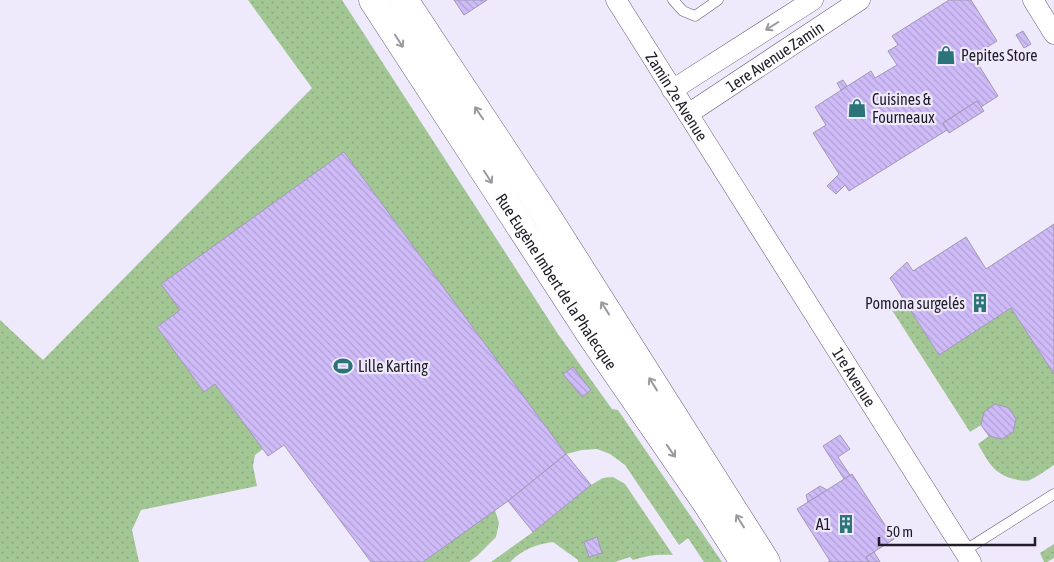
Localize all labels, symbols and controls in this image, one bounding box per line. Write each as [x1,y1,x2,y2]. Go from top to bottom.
street label: 1ere Avenue Zamin [723,18,827,95]
one-way arrow [765,21,779,31]
one-way arrow [394,34,405,48]
shop icon: Pepites Store [935,44,957,66]
place label: Pepites Store [961,46,1037,65]
street label: Zamin 2e Avenue [642,49,712,144]
place label: Cuisines & Fourneaux [872,90,935,126]
shop icon: Cuisines & Fourneaux [846,97,868,119]
one-way arrow [473,106,484,120]
one-way arrow [483,170,493,184]
street label: Rue Eugène Imbert de la Phalecque [492,190,621,373]
building icon: Pomona surgelés [969,292,991,314]
place label: Pomona surgelés [865,294,965,313]
one-way arrow [600,301,610,315]
street label: 1re Avenue [829,344,879,410]
sports icon: Lille Karting [332,355,354,377]
place label: Lille Karting [358,357,428,376]
one-way arrow [648,377,658,391]
one-way arrow [666,444,676,458]
building icon: A1 [835,513,857,535]
one-way arrow [735,514,745,528]
scale bar [879,514,1035,546]
place label: A1 [816,515,831,533]
text: 50 m [886,523,913,540]

